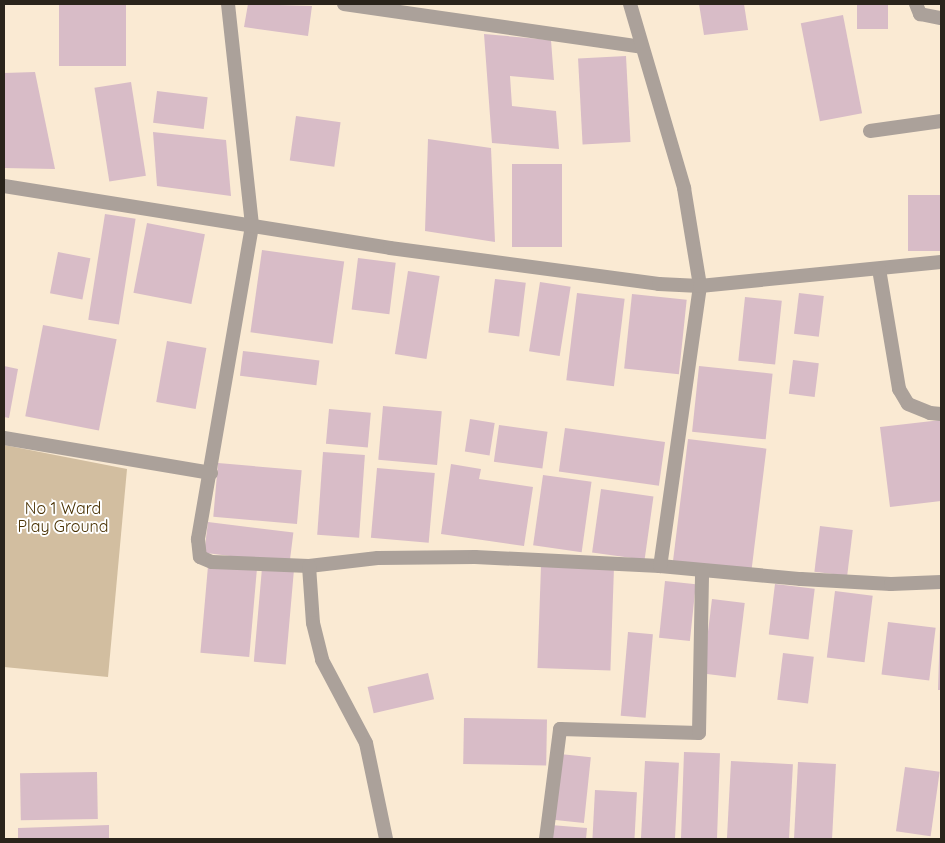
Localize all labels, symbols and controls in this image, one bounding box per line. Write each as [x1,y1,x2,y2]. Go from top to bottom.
park label: No 1 Ward Play Ground [17,498,109,536]

